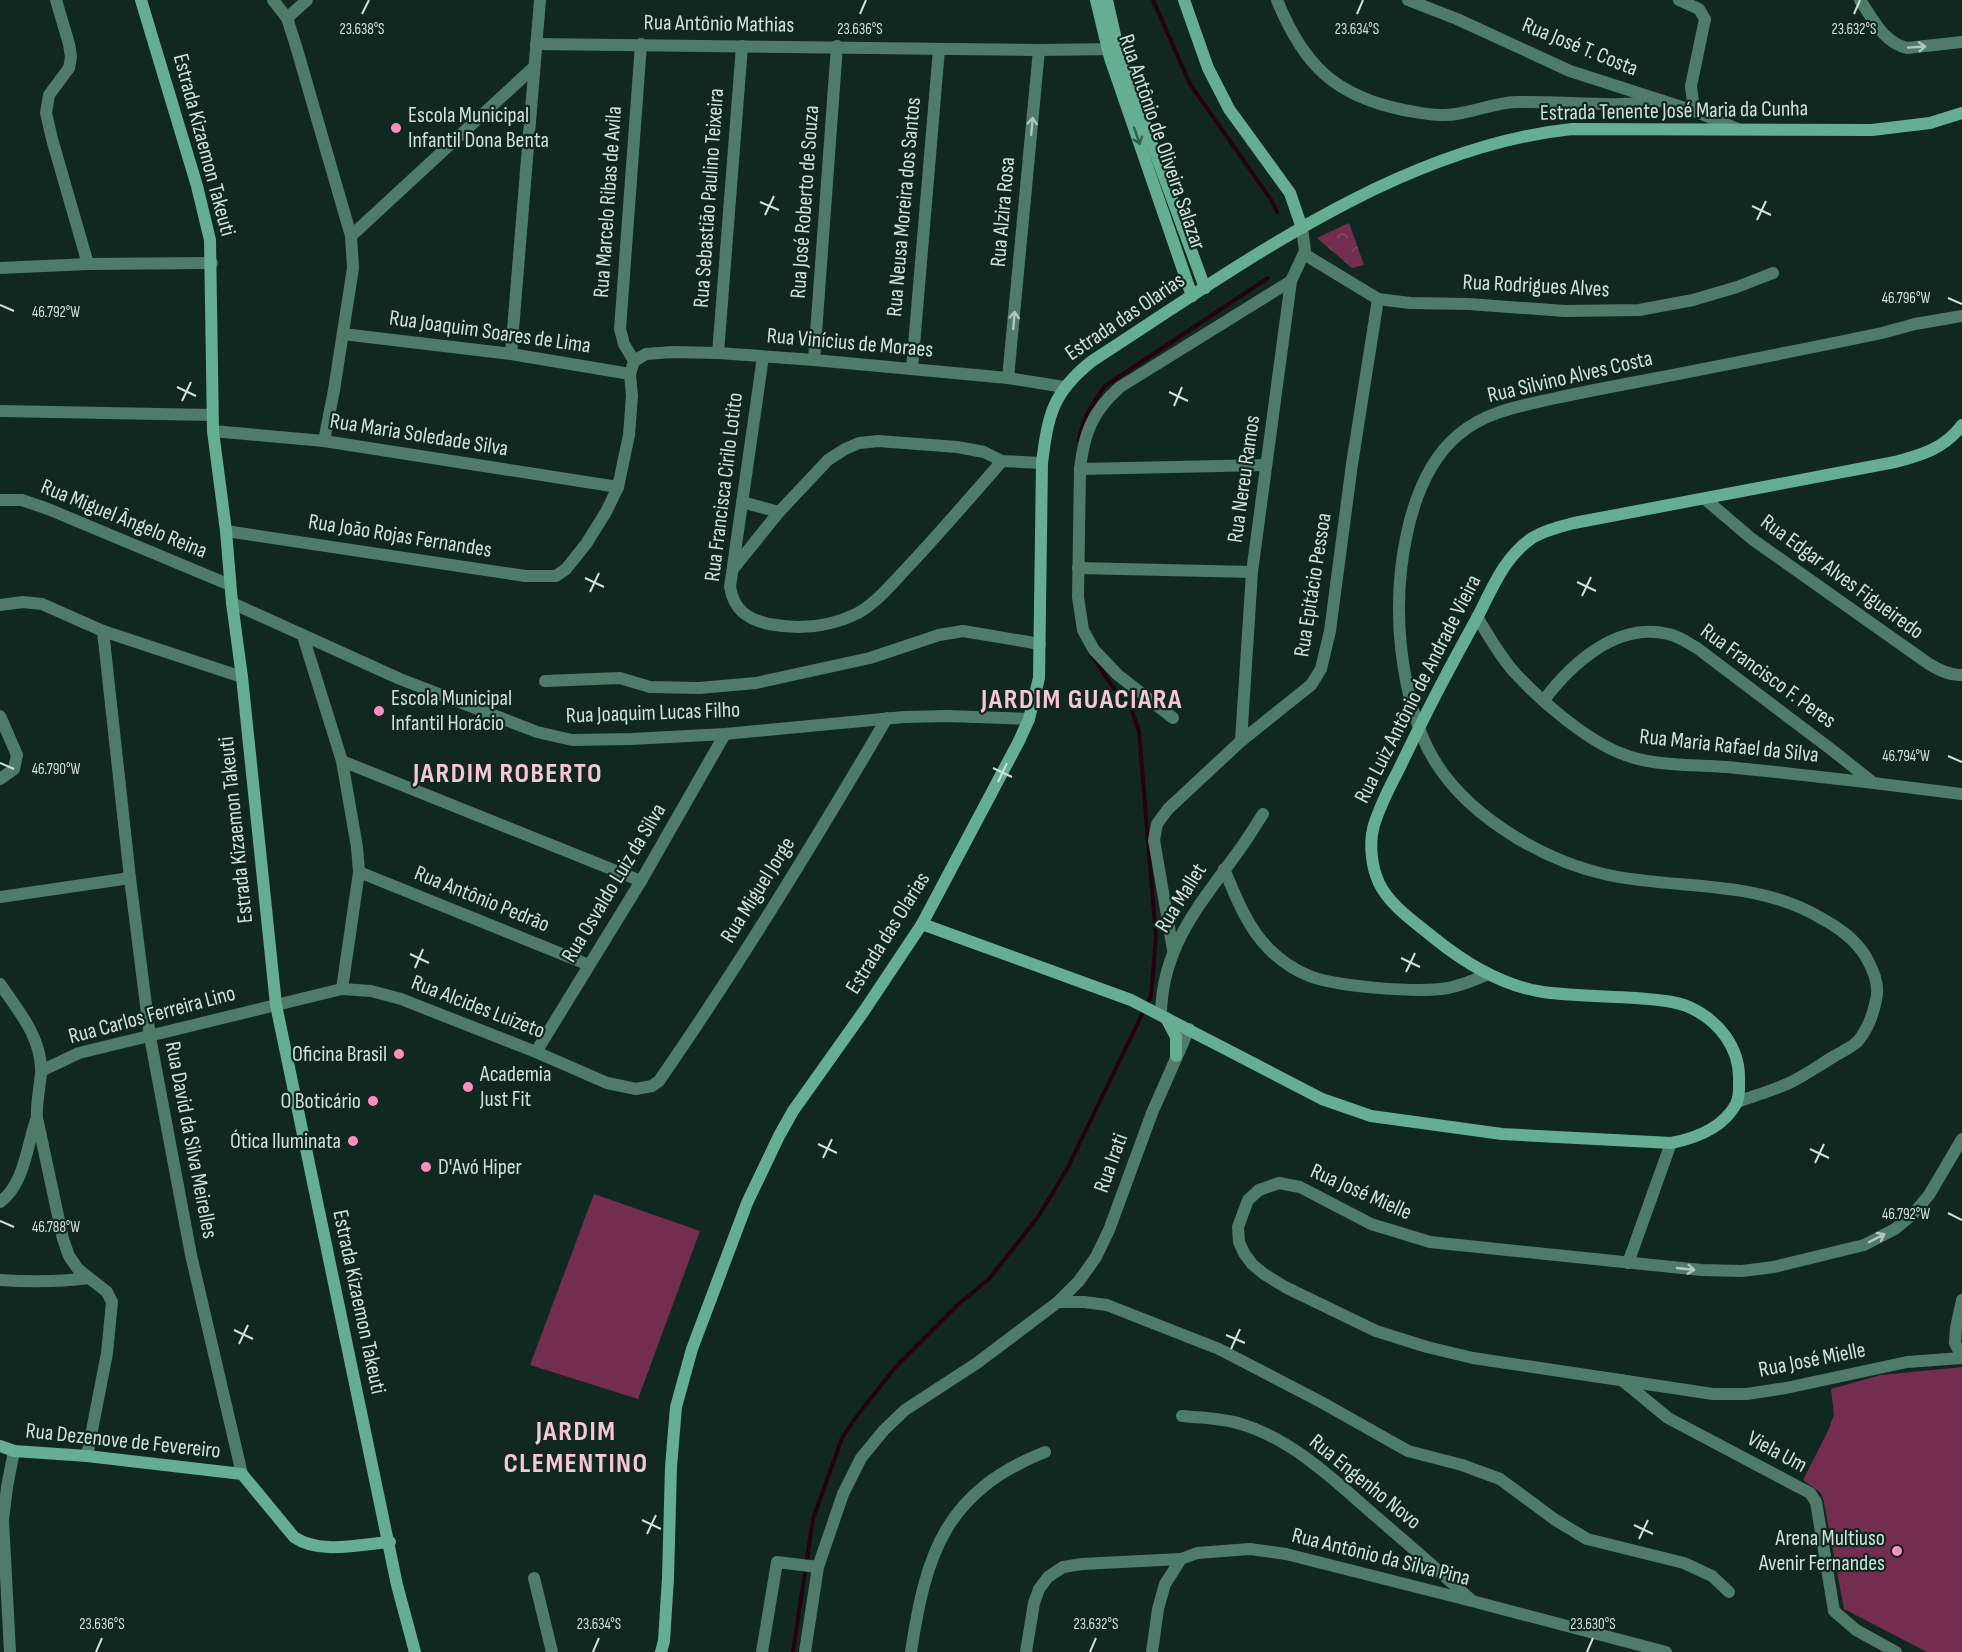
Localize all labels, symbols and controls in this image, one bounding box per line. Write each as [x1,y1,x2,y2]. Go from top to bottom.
street label: Rua Antônio Mathias [643,9,795,39]
street label: Rua José T. Costa [1518,12,1642,82]
text: 23.638°S [339,20,385,39]
text: 23.636°S [837,20,883,39]
text: 23.634°S [1335,20,1379,39]
text: 23.632°S [1832,20,1876,39]
street label: Rua Antônio de Oliveira Salazar [1112,31,1212,253]
one-way arrow [1906,42,1926,53]
street label: Estrada Kizaemon Takeuti [167,51,241,239]
street label: Rua Sebastião Paulino Teixeira [688,87,730,309]
street label: Estrada Tenente José Maria da Cunha [1540,95,1808,127]
street label: Rua Neusa Moreira dos Santos [881,96,927,318]
place label: Escola Municipal Infantil Dona Benta [408,102,549,154]
street label: Rua José Roberto de Souza [785,104,825,300]
street label: Rua Marcelo Ribas de Avila [588,105,628,299]
one-way arrow [1027,116,1038,136]
marker: Escola Municipal Infantil Dona Benta [389,121,403,135]
one-way arrow [1133,126,1144,145]
street label: Rua Alzira Rosa [985,156,1021,268]
street label: Estrada das Olarias [1060,267,1190,367]
street label: Rua Rodrigues Alves [1462,269,1610,303]
text: 46.796°W [1882,289,1930,308]
text: 46.792°W [32,303,80,322]
street label: Rua Joaquim Soares de Lima [388,305,592,359]
one-way arrow [1009,310,1020,330]
street label: Rua Vinícius de Moraes [766,322,935,364]
street label: Rua Silvino Alves Costa [1485,345,1655,409]
street label: Rua Francisca Cirilo Lotito [699,391,749,583]
street label: Rua Maria Soledade Silva [328,408,510,462]
street label: Rua Nereu Ramos [1222,413,1266,544]
street label: Rua Miguel Ângelo Reina [37,473,211,565]
street label: Rua João Rojas Fernandes [306,508,494,564]
street label: Rua Edgar Alves Figueiredo [1755,509,1929,645]
street label: Rua Epitácio Pessoa [1288,511,1338,659]
street label: Rua Luiz Antônio de Andrade Vieira [1349,570,1487,808]
street label: Rua Francisco F. Peres [1695,618,1841,734]
district label: JARDIM GUACIARA [980,683,1183,716]
place label: Escola Municipal Infantil Horácio [391,685,512,737]
street label: Rua Joaquim Lucas Filho [565,696,741,730]
marker: Escola Municipal Infantil Horácio [372,704,386,718]
street label: Rua Maria Rafael da Silva [1638,723,1820,769]
street label: Estrada Kizaemon Takeuti [213,735,259,925]
text: 46.794°W [1882,747,1930,766]
district label: JARDIM ROBERTO [412,757,603,790]
text: 46.790°W [32,760,80,779]
street label: Rua Osvaldo Luiz da Silva [556,799,672,967]
street label: Rua Miguel Jorge [715,832,801,948]
street label: Rua Mallet [1149,858,1213,938]
street label: Rua Antônio Pedrão [410,860,554,938]
street label: Estrada das Olarias [840,867,936,999]
street label: Rua Alcides Luizeto [407,969,549,1045]
street label: Rua Carlos Ferreira Lino [66,980,238,1050]
street label: Rua David da Silva Meirelles [159,1039,223,1241]
place label: Oficina Brasil [292,1041,387,1068]
marker: Oficina Brasil [392,1047,406,1061]
place label: Academia Just Fit [479,1061,551,1113]
marker: Academia Just Fit [461,1080,475,1094]
place label: O Boticário [280,1088,361,1115]
marker: O Boticário [366,1094,380,1108]
place label: Ótica Iluminata [230,1128,341,1155]
street label: Rua Irati [1088,1130,1134,1196]
marker: Ótica Iluminata [346,1134,360,1148]
place label: D'Avó Hiper [438,1154,522,1181]
street label: Rua José Mielle [1306,1158,1416,1226]
marker: D'Avó Hiper [419,1160,433,1174]
text: 46.792°W [1882,1205,1930,1224]
street label: Estrada Kizaemon Takeuti [326,1207,392,1397]
text: 46.788°W [32,1218,80,1237]
one-way arrow [1867,1232,1885,1244]
one-way arrow [1676,1264,1696,1275]
street label: Rua José Mielle [1756,1336,1868,1384]
district label: JARDIM CLEMENTINO [503,1415,649,1480]
street label: Rua Dezenove de Fevereiro [24,1417,222,1465]
street label: Viela Um [1742,1425,1812,1479]
street label: Rua Engenho Novo [1303,1429,1427,1535]
street label: Rua Antônio da Silva Pina [1289,1522,1473,1592]
place label: Arena Multiuso Avenir Fernandes [1758,1525,1885,1577]
marker: Arena Multiuso Avenir Fernandes [1890,1544,1904,1558]
text: 23.636°S [79,1615,125,1634]
text: 23.634°S [577,1615,621,1634]
text: 23.632°S [1074,1615,1118,1634]
text: 23.630°S [1570,1615,1616,1634]

